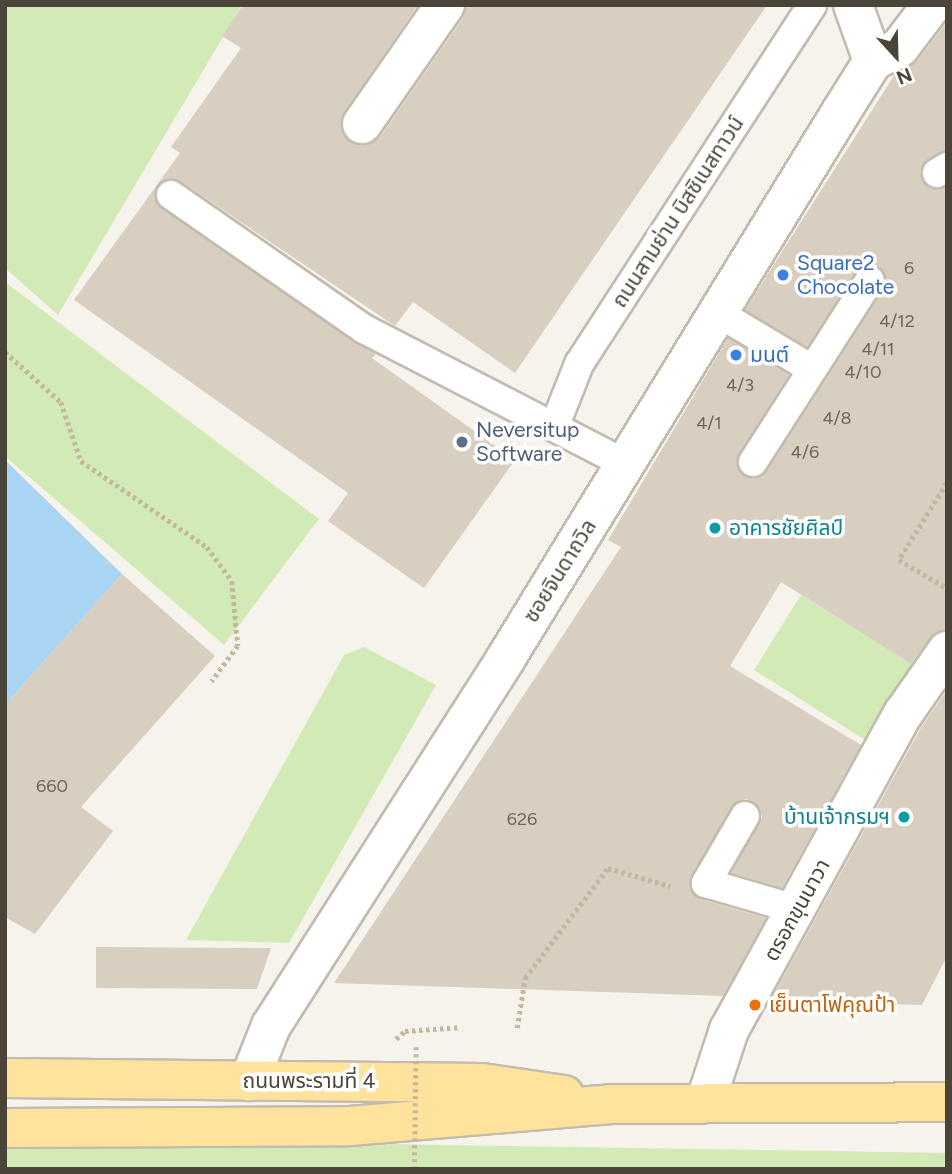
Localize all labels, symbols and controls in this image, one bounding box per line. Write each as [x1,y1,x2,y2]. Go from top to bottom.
north arrow [861,21,931,91]
text: N [893,63,915,89]
street label: ถนนสามย่าน บิสซิเนสทาวน์ [607,112,749,312]
place label: Square2 Chocolate [797,250,894,300]
house number: 6 [904,257,914,279]
marker: Square2 Chocolate [775,267,791,283]
house number: 4/12 [879,310,915,332]
house number: 4/11 [861,338,895,360]
place label: มนต์ [750,342,789,368]
marker: มนต์ [728,347,744,363]
house number: 4/10 [844,361,882,383]
house number: 4/3 [726,374,754,396]
house number: 4/8 [822,407,852,429]
house number: 4/1 [696,412,722,434]
place label: Neversitup Software [476,417,579,467]
marker: Neversitup Software [454,434,470,450]
house number: 4/6 [791,441,819,463]
street label: ซอยจินดาถวิล [518,515,602,627]
place label: อาคารชัยศิลป์ [729,515,843,541]
marker: อาคารชัยศิลป์ [707,520,723,536]
house number: 660 [36,775,68,797]
place label: บ้านเจ้ากรมฯ [784,804,890,830]
house number: 626 [507,808,537,830]
marker: บ้านเจ้ากรมฯ [896,809,912,825]
street label: ตรอกขุนนาวา [759,855,835,965]
place label: เย็นตาโฟคุณป้า [769,992,895,1018]
marker: เย็นตาโฟคุณป้า [747,997,763,1013]
street label: ถนนพระรามที่ 4 [242,1068,376,1094]

